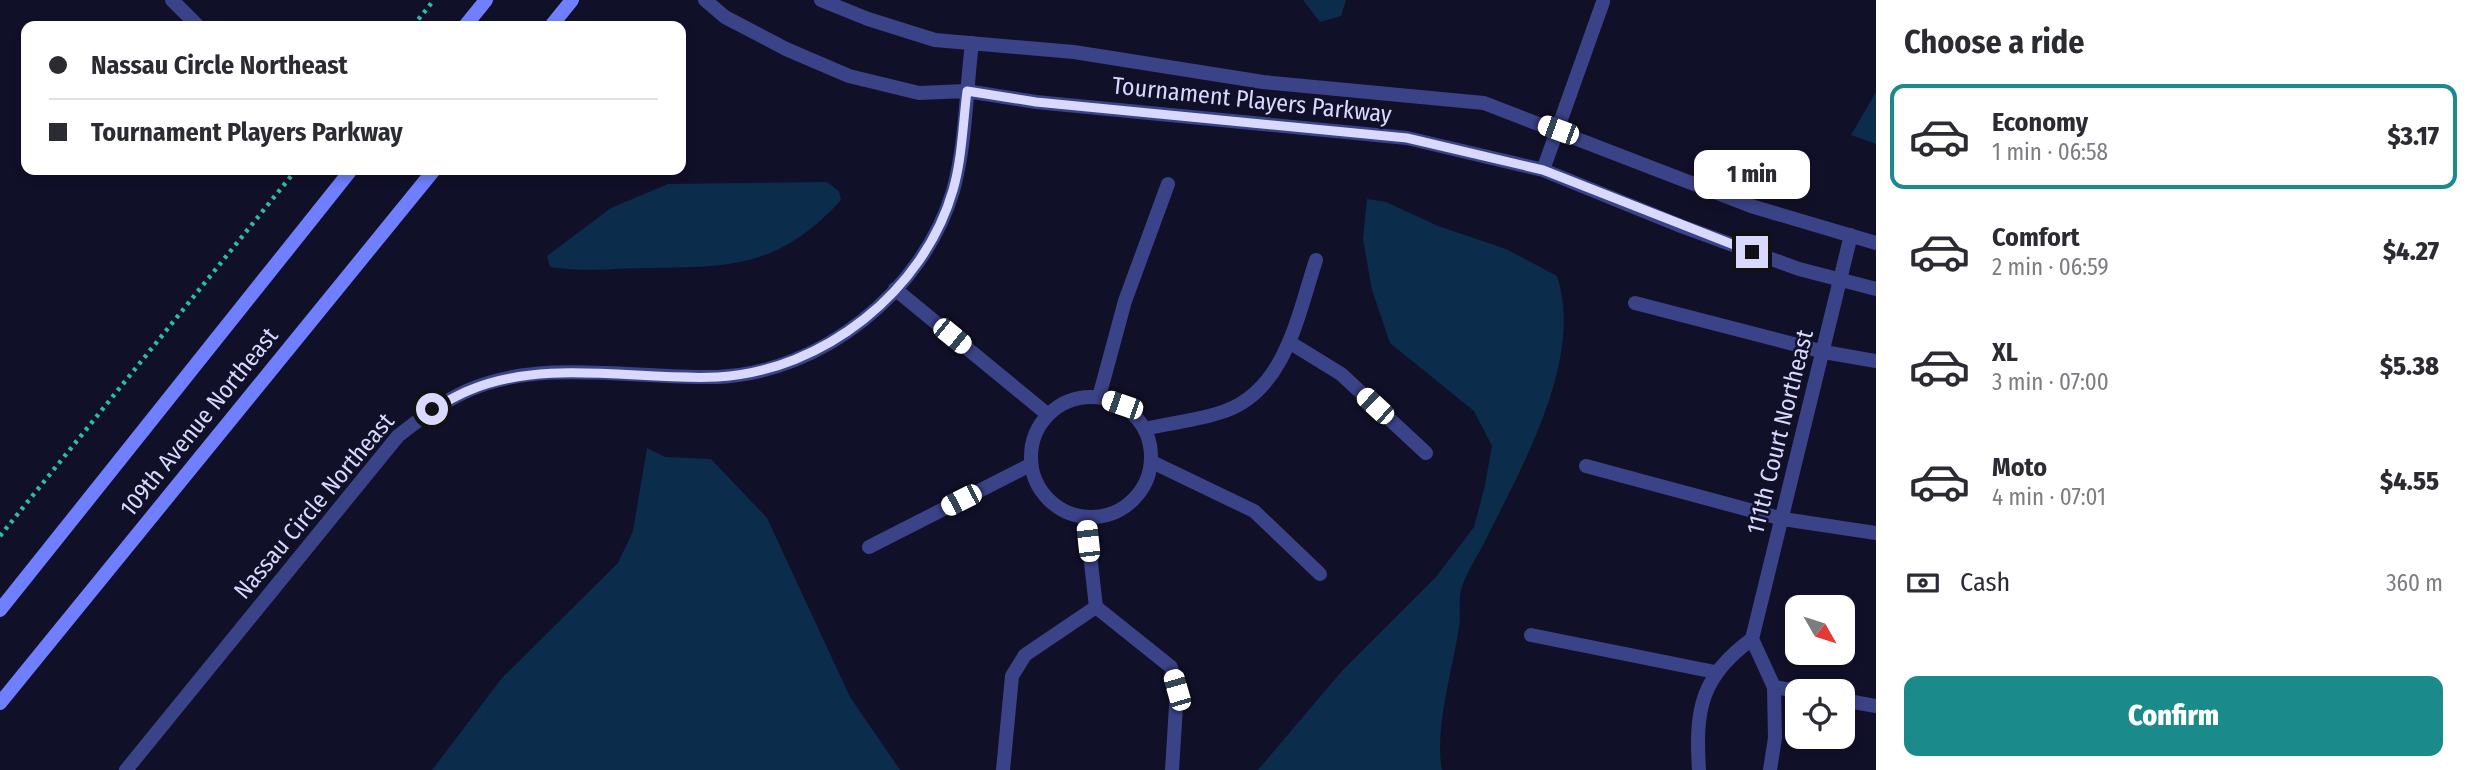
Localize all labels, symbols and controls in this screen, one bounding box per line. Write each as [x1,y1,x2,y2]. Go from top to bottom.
text: Choose a ride [1904,23,2085,61]
text: Nassau Circle Northeast [91,50,348,81]
street label: Tournament Players Parkway [1111,71,1393,129]
icon: car [1908,105,1971,168]
text: Economy [1992,107,2088,138]
car [1535,113,1582,147]
text: Tournament Players Parkway [91,117,403,148]
text: $3.17 [2387,121,2439,152]
text: 1 min · 06:58 [1992,138,2108,166]
callout: 1 min [1694,150,1810,200]
text: 1 min [1727,160,1777,188]
icon: car [1908,220,1971,283]
text: Comfort [1992,222,2080,253]
route end [1736,236,1768,268]
text: $4.27 [2383,236,2439,267]
text: 2 min · 06:59 [1992,253,2109,281]
car [930,315,975,357]
street label: 109th Avenue Northeast [114,322,284,522]
street label: 111th Court Northeast [1741,327,1819,537]
icon: car [1908,335,1971,398]
text: XL [1992,337,2018,368]
text: $5.38 [2380,351,2439,382]
text: 3 min · 07:00 [1992,368,2109,396]
car [1353,384,1398,428]
car [1099,388,1146,422]
route start [416,393,448,425]
street label: Nassau Circle Northeast [228,407,400,604]
icon: car [1908,450,1971,513]
text: Moto [1992,452,2047,483]
text: $4.55 [2380,466,2439,497]
car [938,481,985,519]
text: 4 min · 07:01 [1992,483,2106,511]
car [1076,519,1101,563]
icon: cash [1904,564,1942,602]
text: Cash [1960,567,2010,598]
text: 360 m [2386,569,2443,597]
north arrow [1785,595,1855,665]
map controls [1785,595,1855,749]
car [1162,667,1193,713]
button: Confirm [1904,676,2443,756]
button: locate [1785,679,1855,749]

